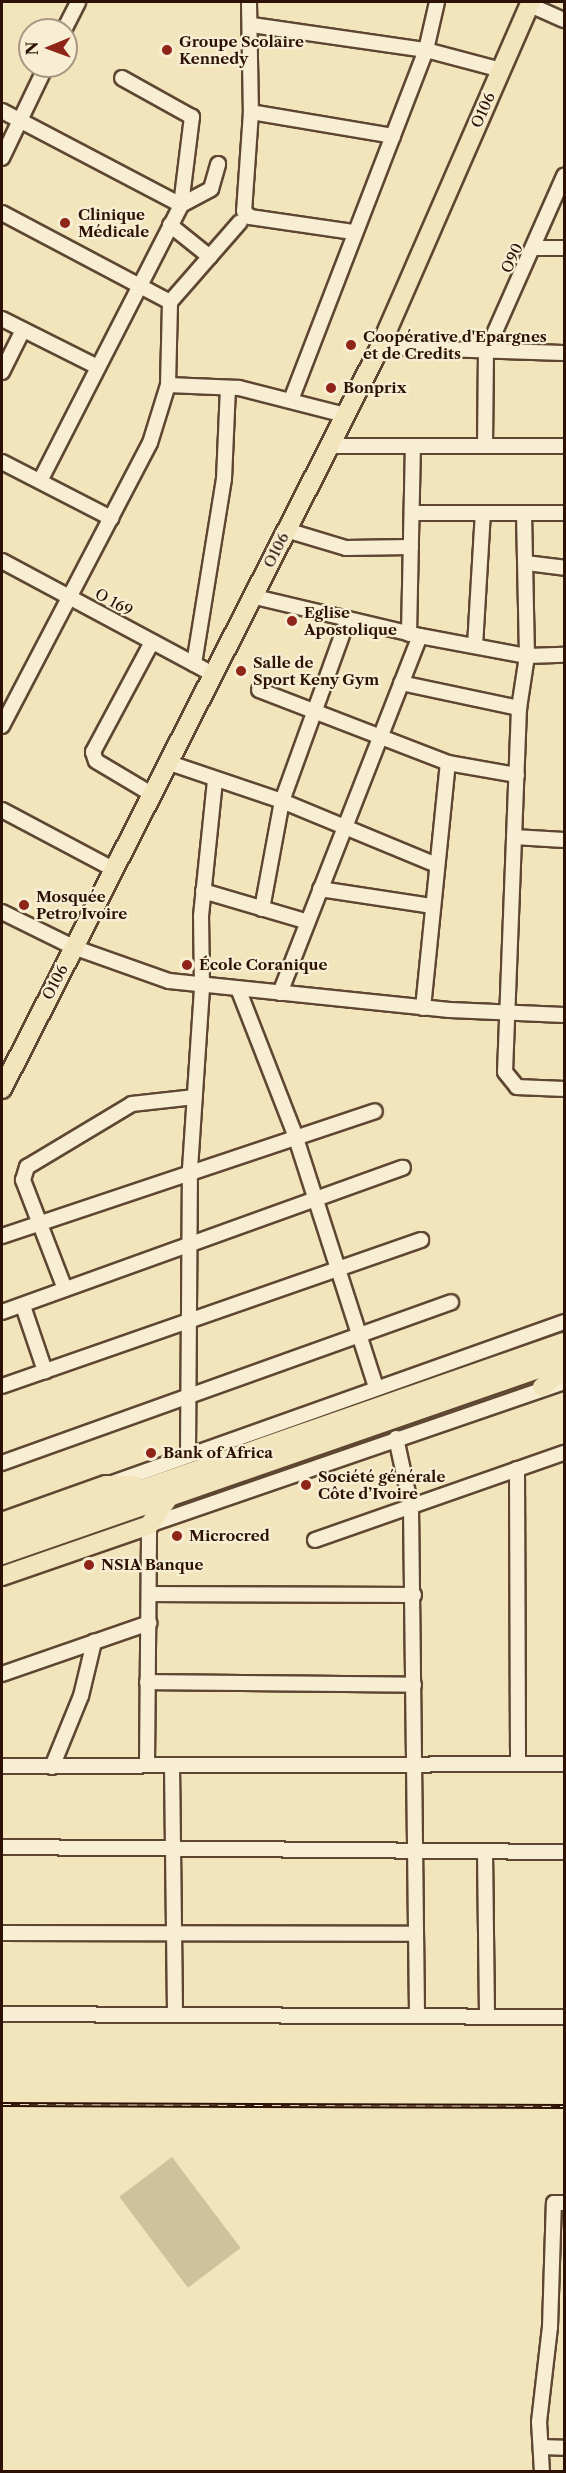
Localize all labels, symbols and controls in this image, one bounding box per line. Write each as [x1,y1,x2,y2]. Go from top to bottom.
north arrow [18,18,78,78]
place label: Groupe Scolaire Kennedy [179,32,304,67]
text: N [22,41,42,55]
marker: Groupe Scolaire Kennedy [160,43,174,57]
street label: O106 [467,89,499,131]
place label: Clinique Médicale [78,205,149,240]
marker: Clinique Médicale [56,214,74,232]
street label: O90 [497,240,527,276]
place label: Coopérative d'Epargnes et de Credits [363,327,547,362]
marker: Coopérative d'Epargnes et de Credits [344,338,358,352]
place label: Bonprix [343,379,406,397]
marker: Bonprix [324,381,338,395]
street label: O106 [260,529,292,571]
street label: O 169 [92,584,136,620]
place label: Eglise Apostolique [304,603,397,638]
marker: Eglise Apostolique [285,614,299,628]
place label: Salle de Sport Keny Gym [253,653,380,688]
marker: Salle de Sport Keny Gym [234,664,248,678]
place label: Mosquée Petro Ivoire [36,887,127,922]
marker: Mosquée Petro Ivoire [17,898,31,912]
place label: École Coranique [199,956,328,974]
marker: École Coranique [180,958,194,972]
street label: O106 [39,961,71,1003]
place label: Bank of Africa [163,1444,274,1462]
marker: Bank of Africa [144,1446,158,1460]
place label: Société générale Côte d’Ivoire [318,1467,445,1502]
marker: Société générale Côte d’Ivoire [299,1478,313,1492]
place label: Microcred [189,1527,270,1545]
marker: Microcred [170,1529,184,1543]
place label: NSIA Banque [101,1556,204,1574]
marker: NSIA Banque [82,1558,96,1572]

